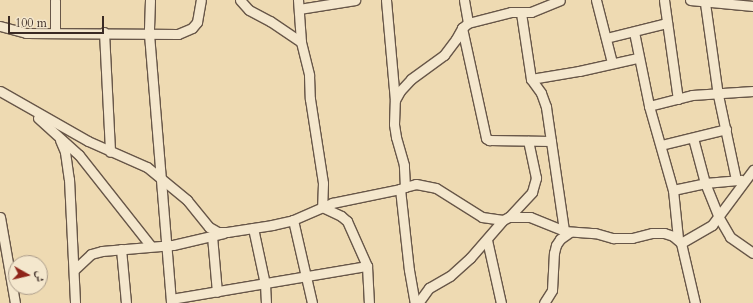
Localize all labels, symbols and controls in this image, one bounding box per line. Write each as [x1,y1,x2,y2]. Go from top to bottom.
scale bar [10,8,106,34]
text: 100 m [15,15,47,31]
north arrow [8,255,48,295]
text: ش [31,270,48,283]

